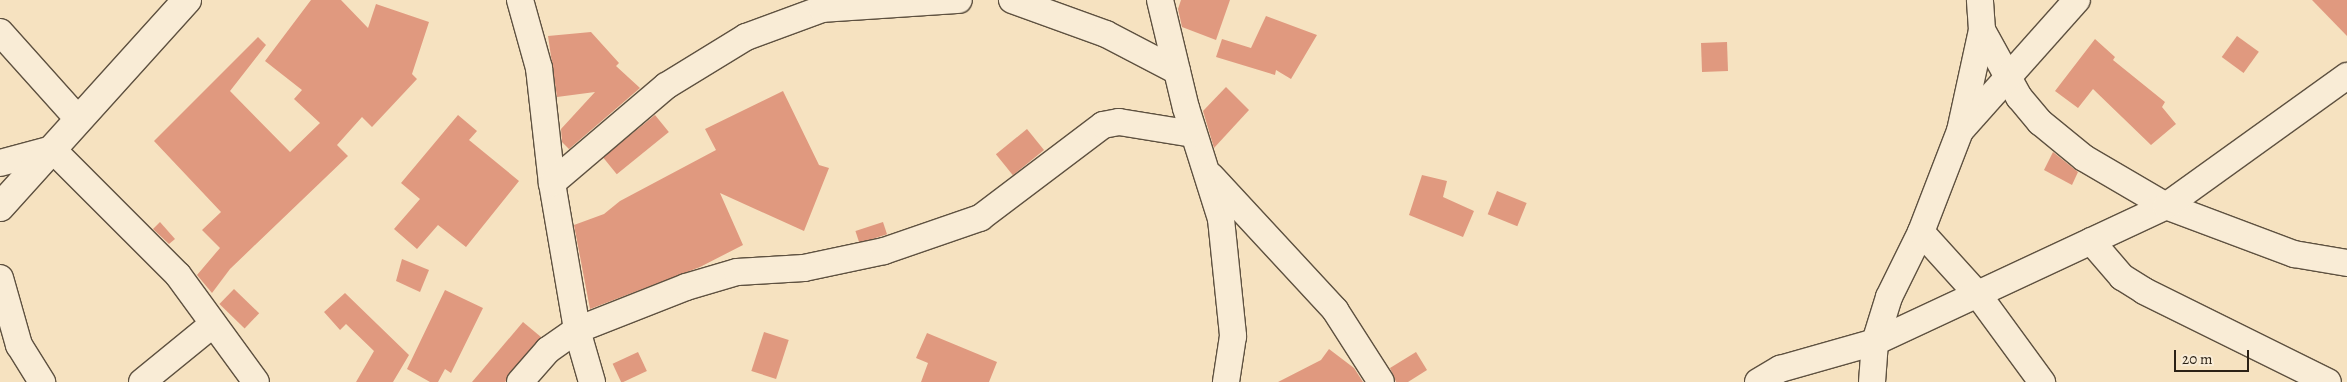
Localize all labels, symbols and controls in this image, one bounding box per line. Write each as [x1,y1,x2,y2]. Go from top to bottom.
scale bar [2177,340,2252,372]
text: 20 m [2182,349,2213,369]

